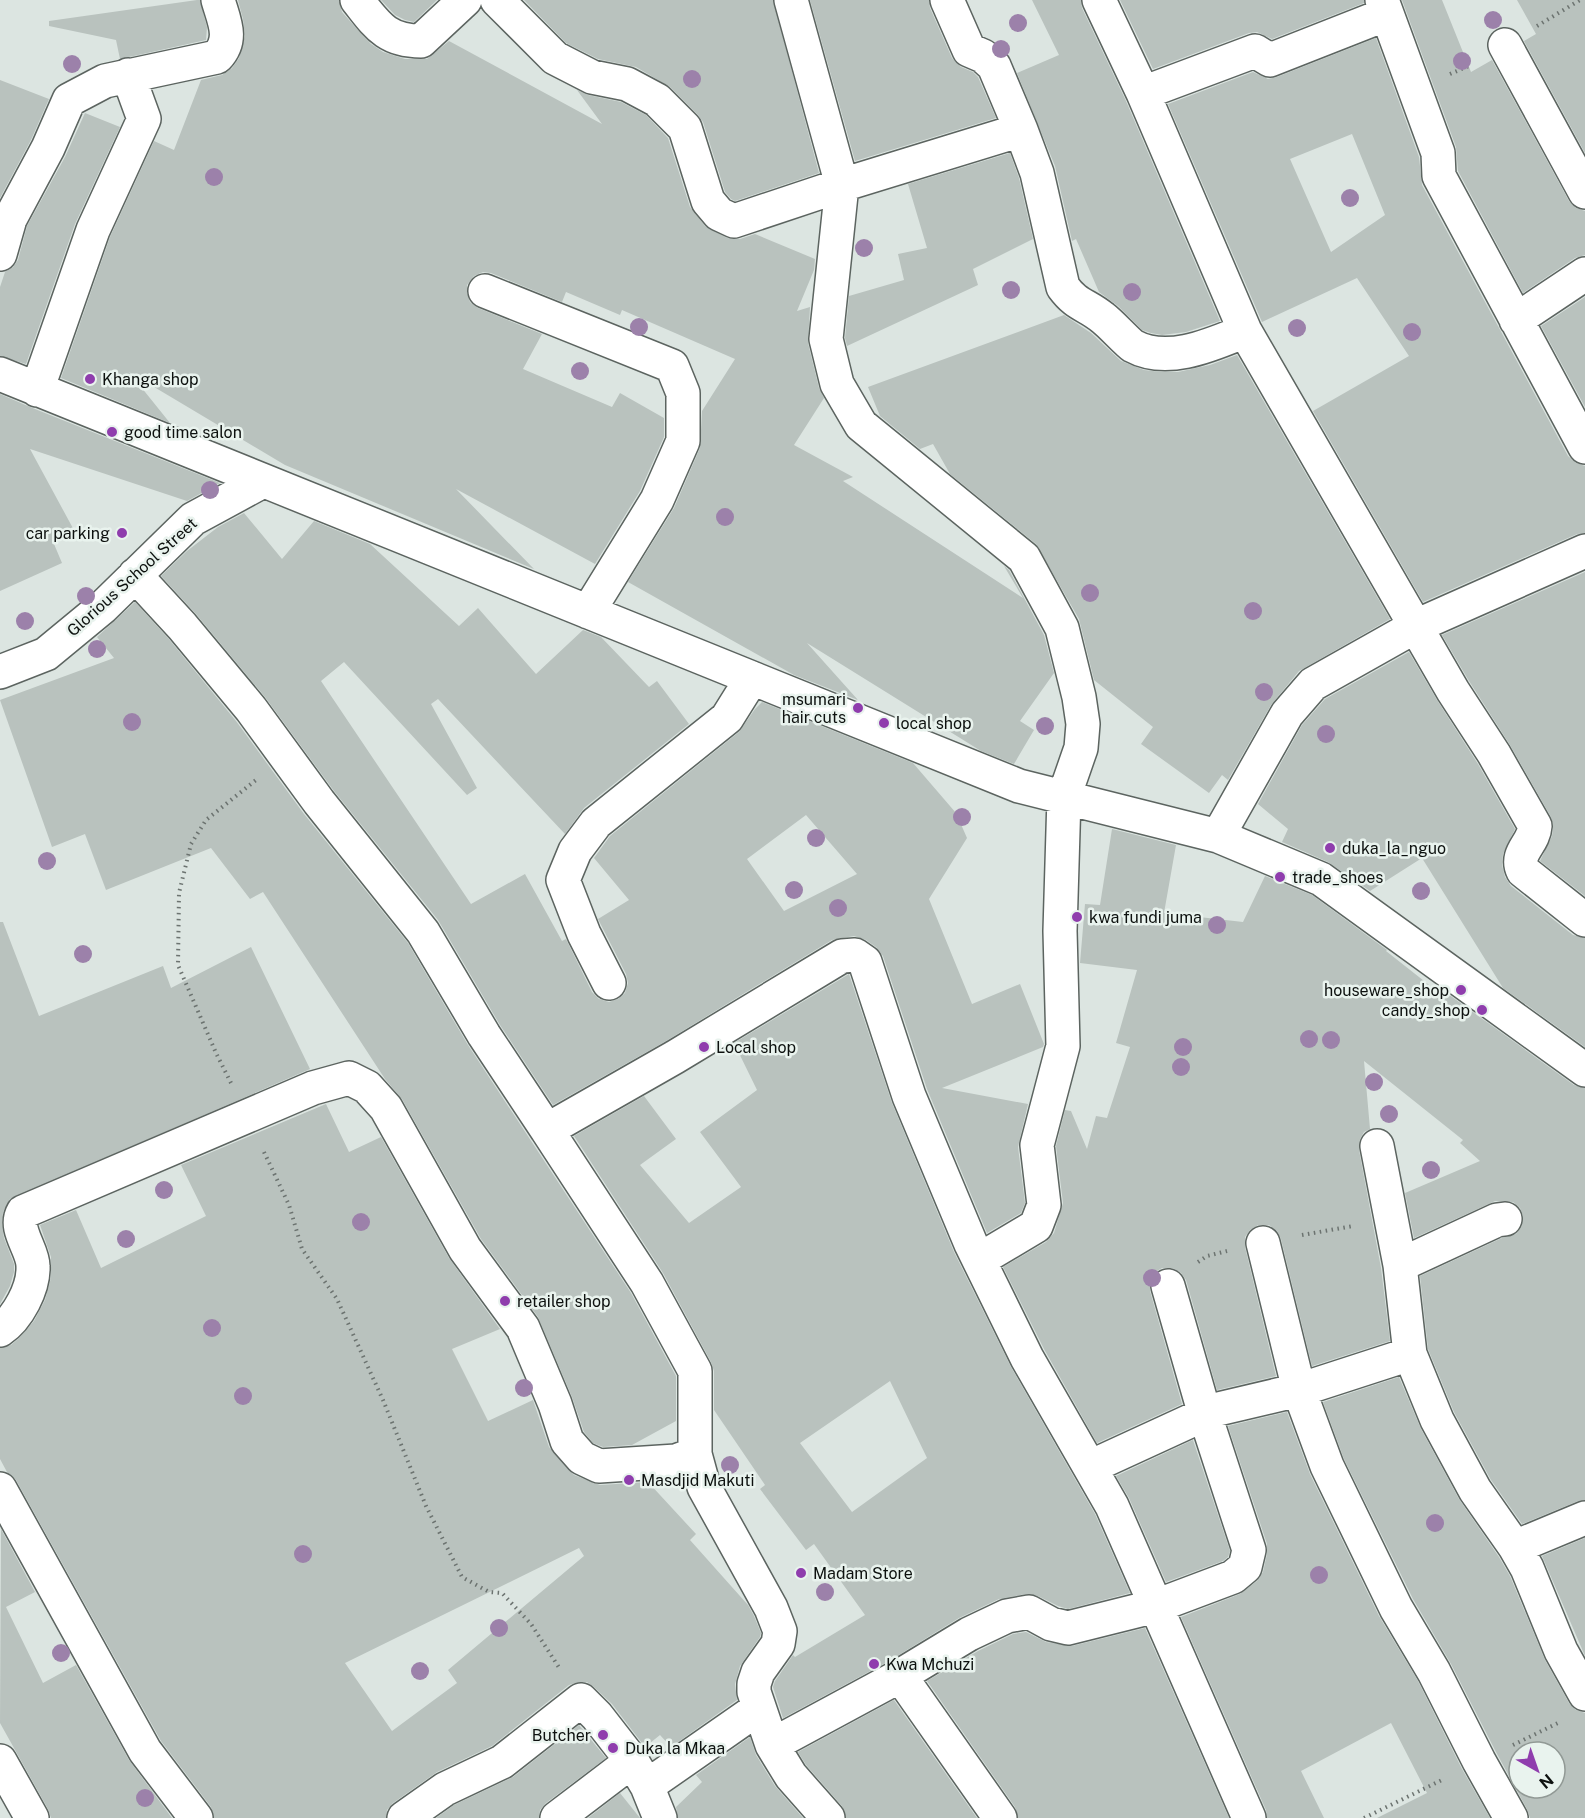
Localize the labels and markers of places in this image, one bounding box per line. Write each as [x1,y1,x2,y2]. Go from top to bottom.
place label: Khanga shop [102,370,199,389]
marker: Khanga shop [83,372,97,386]
place label: good time salon [124,423,242,442]
marker: good time salon [105,425,119,439]
place label: car parking [26,524,110,543]
marker: car parking [115,526,129,540]
place label: msumari hair cuts [782,690,846,727]
marker: msumari hair cuts [851,701,865,715]
place label: local shop [896,714,972,733]
marker: local shop [877,716,891,730]
place label: duka_la_nguo [1342,839,1446,858]
marker: duka_la_nguo [1323,841,1337,855]
place label: trade_shoes [1292,868,1383,887]
marker: trade_shoes [1273,870,1287,884]
place label: kwa fundi juma [1089,908,1202,927]
marker: kwa fundi juma [1070,910,1084,924]
place label: houseware_shop [1324,981,1449,1000]
marker: houseware_shop [1454,983,1468,997]
place label: candy_shop [1382,1001,1470,1020]
marker: candy_shop [1475,1003,1489,1017]
place label: Local shop [716,1038,796,1057]
marker: Local shop [697,1040,711,1054]
place label: retailer shop [517,1292,610,1311]
marker: retailer shop [498,1294,512,1308]
place label: Masdjid Makuti [641,1471,754,1490]
marker: Masdjid Makuti [622,1473,636,1487]
place label: Madam Store [813,1564,913,1583]
marker: Madam Store [794,1566,808,1580]
place label: Kwa Mchuzi [886,1655,974,1674]
marker: Kwa Mchuzi [867,1657,881,1671]
place label: Butcher [532,1726,591,1745]
marker: Butcher [596,1728,610,1742]
place label: Duka la Mkaa [625,1739,725,1758]
marker: Duka la Mkaa [606,1741,620,1755]

